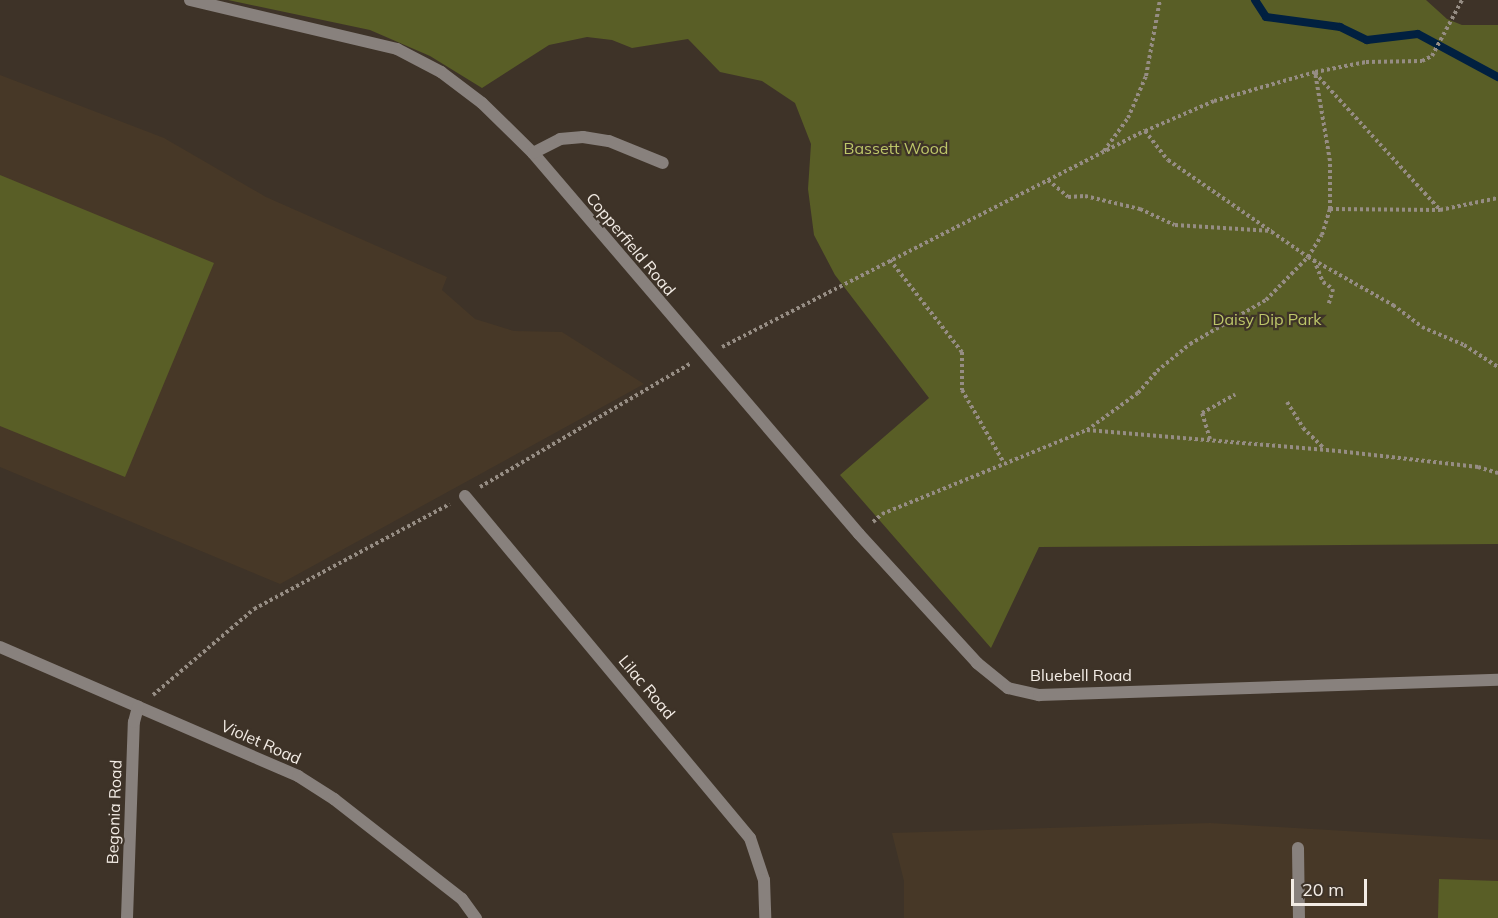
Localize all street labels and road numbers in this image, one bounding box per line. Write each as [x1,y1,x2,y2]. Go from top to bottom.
street label: Copperfield Road [582,189,680,299]
street label: Lilac Road [615,651,679,723]
street label: Bluebell Road [1030,665,1132,685]
street label: Violet Road [218,716,304,768]
street label: Begonia Road [103,759,125,865]

